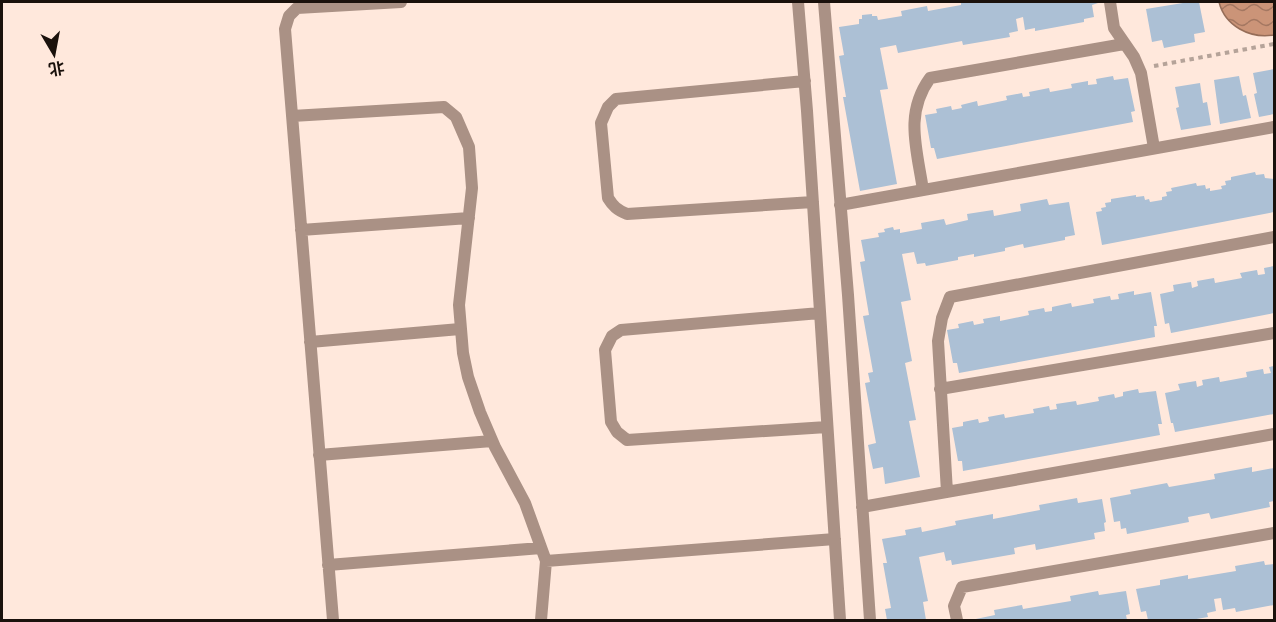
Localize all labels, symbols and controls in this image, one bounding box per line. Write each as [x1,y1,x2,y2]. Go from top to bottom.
north arrow [24,24,84,84]
text: 北 [47,58,66,79]

